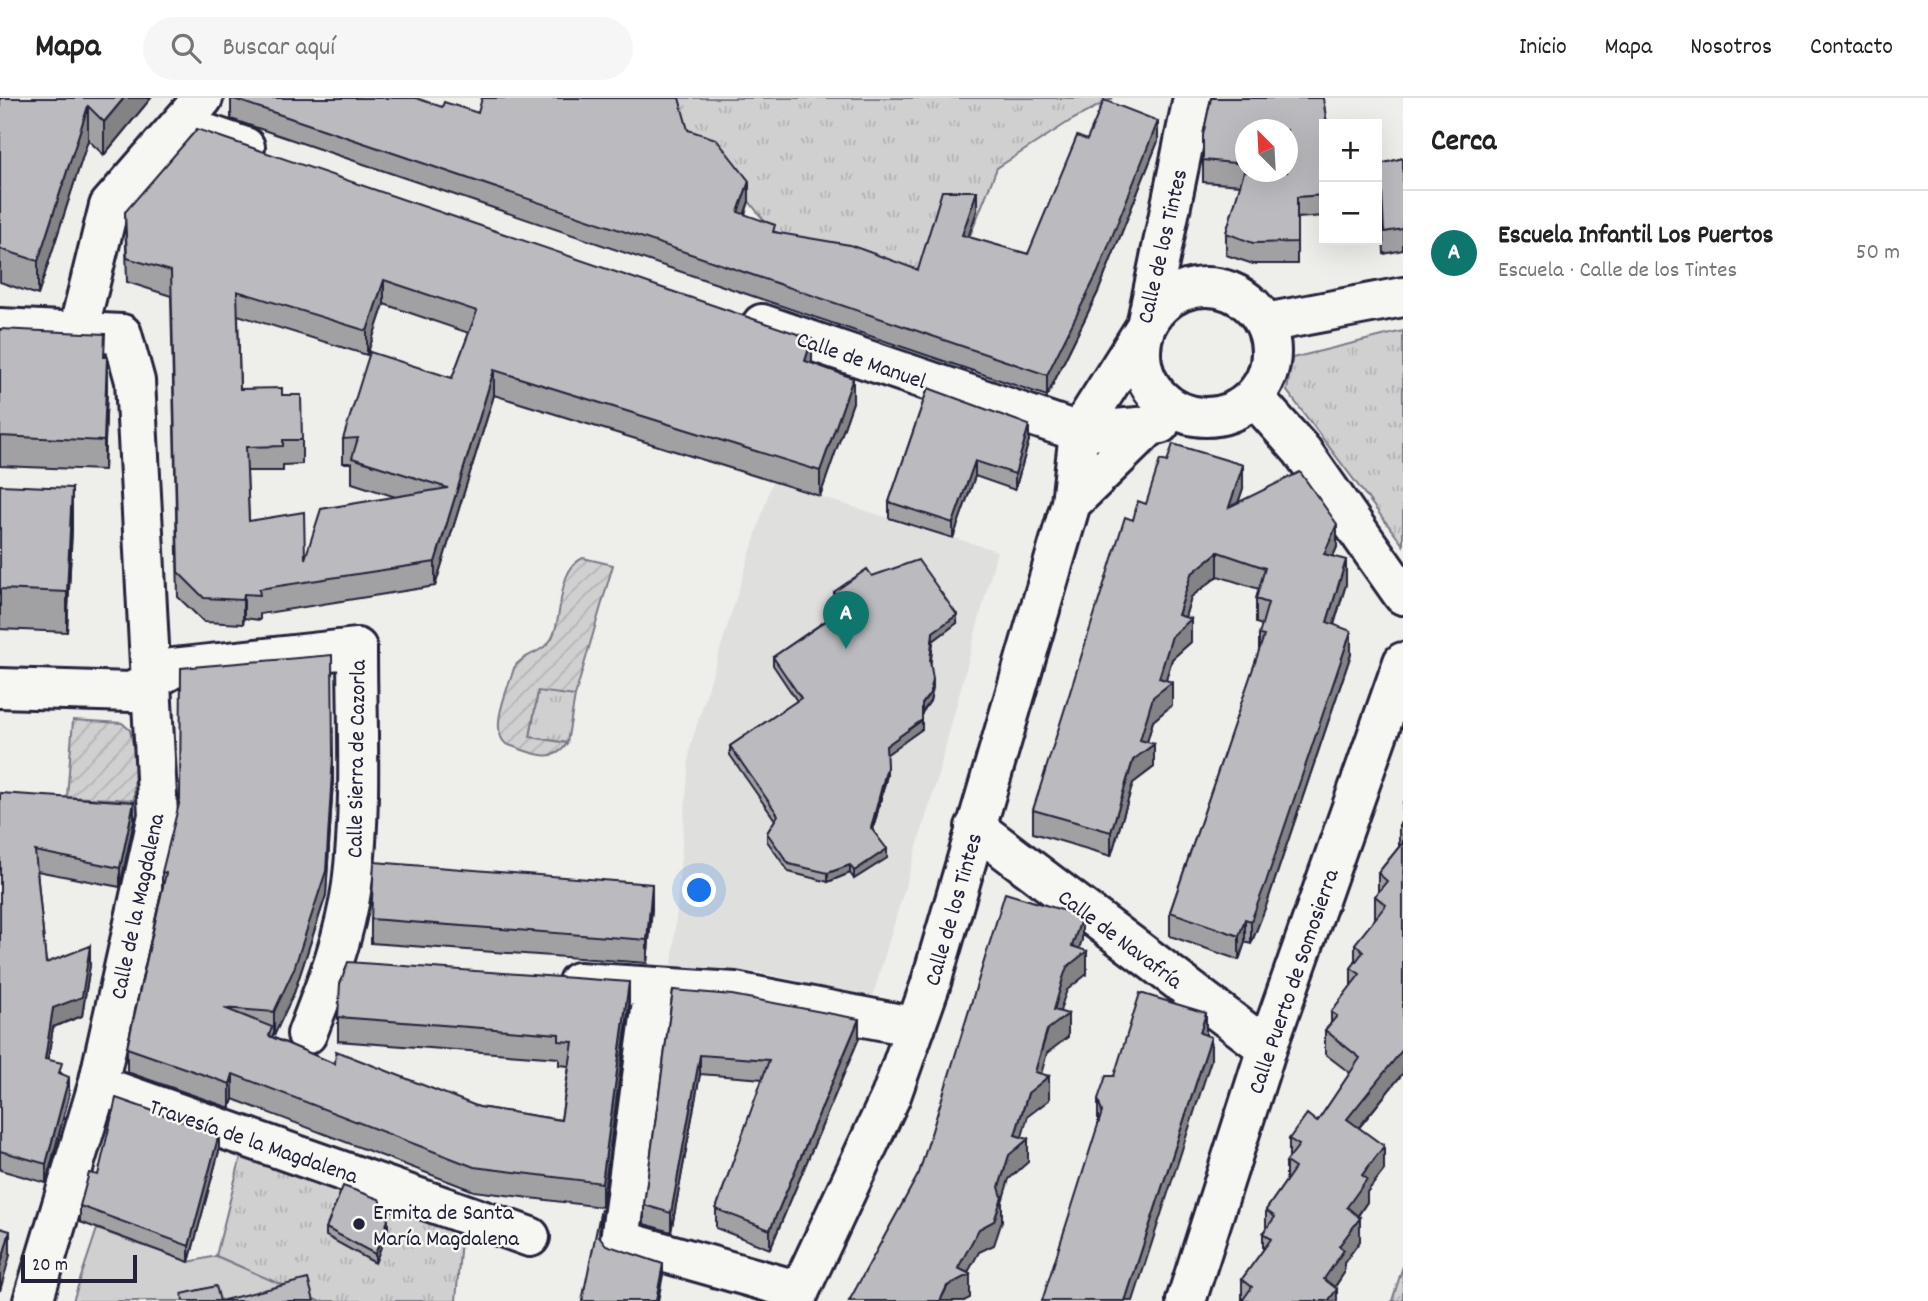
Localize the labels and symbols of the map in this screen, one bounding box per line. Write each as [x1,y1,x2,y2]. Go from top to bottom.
north arrow [1235,119,1298,182]
street label: Calle de los Tintes [1131,166,1198,327]
street label: Calle de Manuel [792,325,931,400]
pin: A [823,591,869,649]
street label: Calle Sierra de Cazorla [340,658,377,858]
street label: Calle de la Magdalena [104,810,175,1003]
street label: Calle de los Tintes [918,830,993,990]
street label: Calle Puerto de Somosierra [1241,864,1350,1099]
your location [682,873,716,907]
street label: Calle de Navafría [1050,883,1189,999]
street label: Travesía de la Magdalena [144,1092,363,1195]
place label: Ermita de Santa María Magdalena [373,1198,520,1257]
marker: Ermita de Santa María Magdalena [351,1216,367,1232]
scale bar [21,1252,136,1284]

